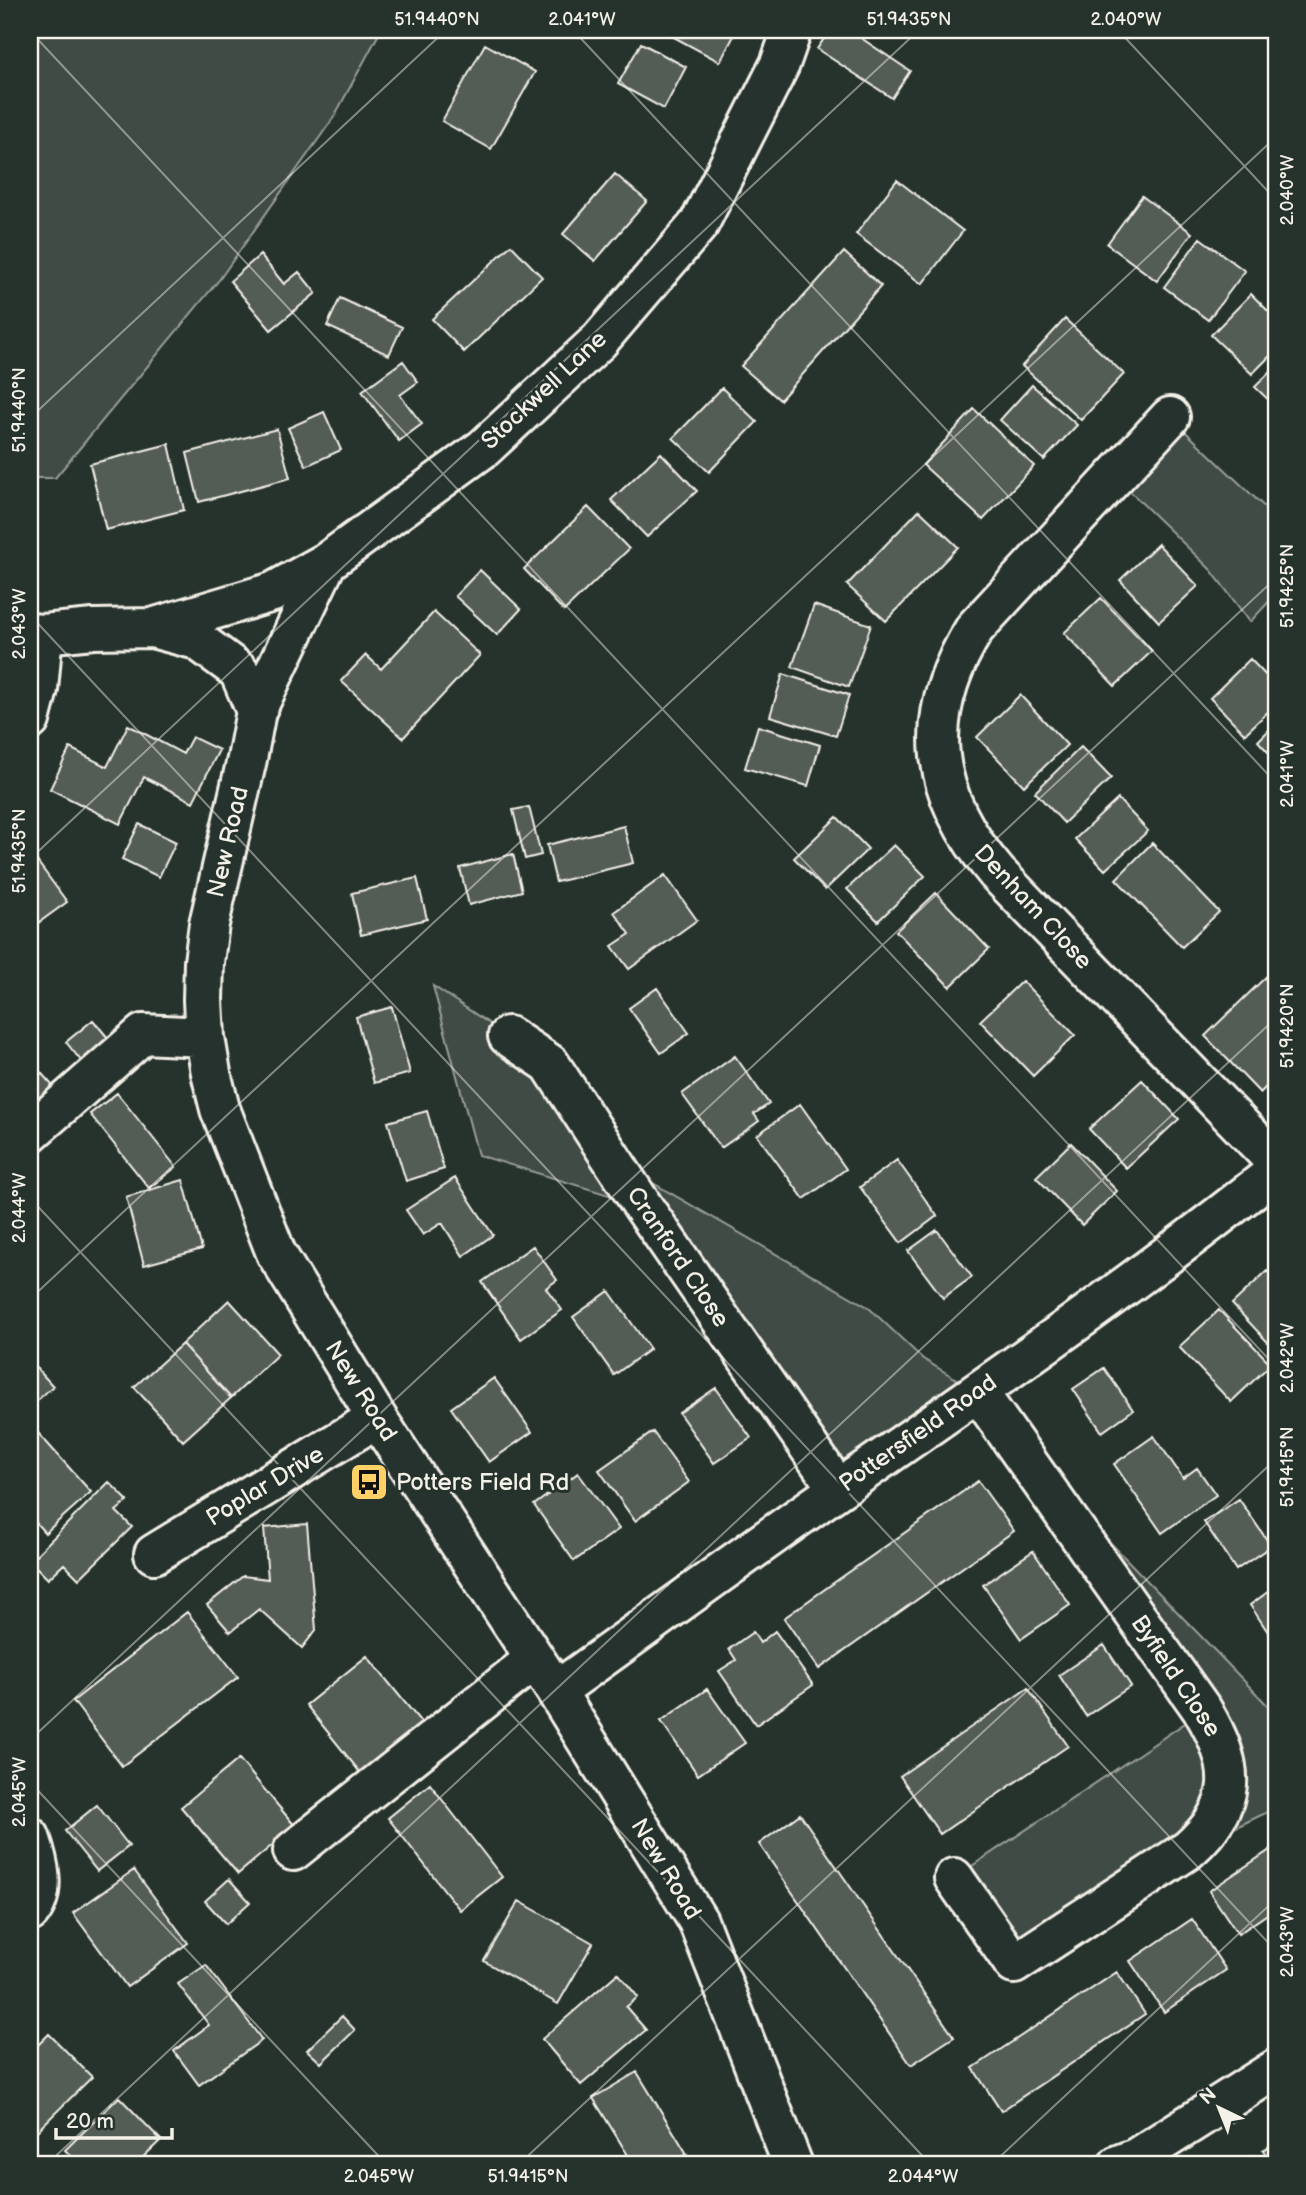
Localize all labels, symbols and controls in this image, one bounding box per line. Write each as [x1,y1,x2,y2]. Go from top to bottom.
text: 51.9440°N [394,9,480,30]
text: 2.041°W [548,9,616,30]
text: 51.9435°N [866,9,952,30]
text: 2.040°W [1091,9,1162,30]
text: 2.040°W [1277,154,1298,225]
street label: Stockwell Lane [475,324,613,456]
text: 51.9440°N [9,367,30,453]
text: 51.9425°N [1277,544,1298,628]
text: 2.043°W [9,588,30,660]
text: 2.041°W [1277,740,1298,808]
street label: New Road [201,784,255,900]
text: 51.9435°N [9,808,30,894]
street label: Denham Close [968,839,1098,975]
text: 51.9420°N [1277,983,1298,1069]
text: 2.044°W [9,1172,30,1243]
street label: Cranford Close [620,1181,736,1333]
text: 2.042°W [1277,1322,1298,1393]
street label: New Road [319,1335,403,1447]
street label: Pottersfield Road [834,1368,1002,1498]
text: 51.9415°N [1277,1426,1298,1508]
street label: Poplar Drive [201,1440,329,1532]
bus stop icon: Potters Field Rd [348,1461,390,1503]
place label: Potters Field Rd [396,1468,569,1497]
street label: Byfield Close [1125,1610,1227,1742]
text: 2.045°W [9,1756,30,1827]
street label: New Road [624,1813,708,1925]
text: 2.043°W [1277,1906,1298,1978]
north arrow [1184,2072,1254,2142]
text: N [1195,2083,1221,2110]
scale bar [56,2097,172,2141]
text: 20 m [66,2109,114,2134]
text: 2.045°W [344,2166,415,2187]
text: 51.9415°N [487,2166,569,2187]
text: 2.044°W [888,2166,959,2187]

